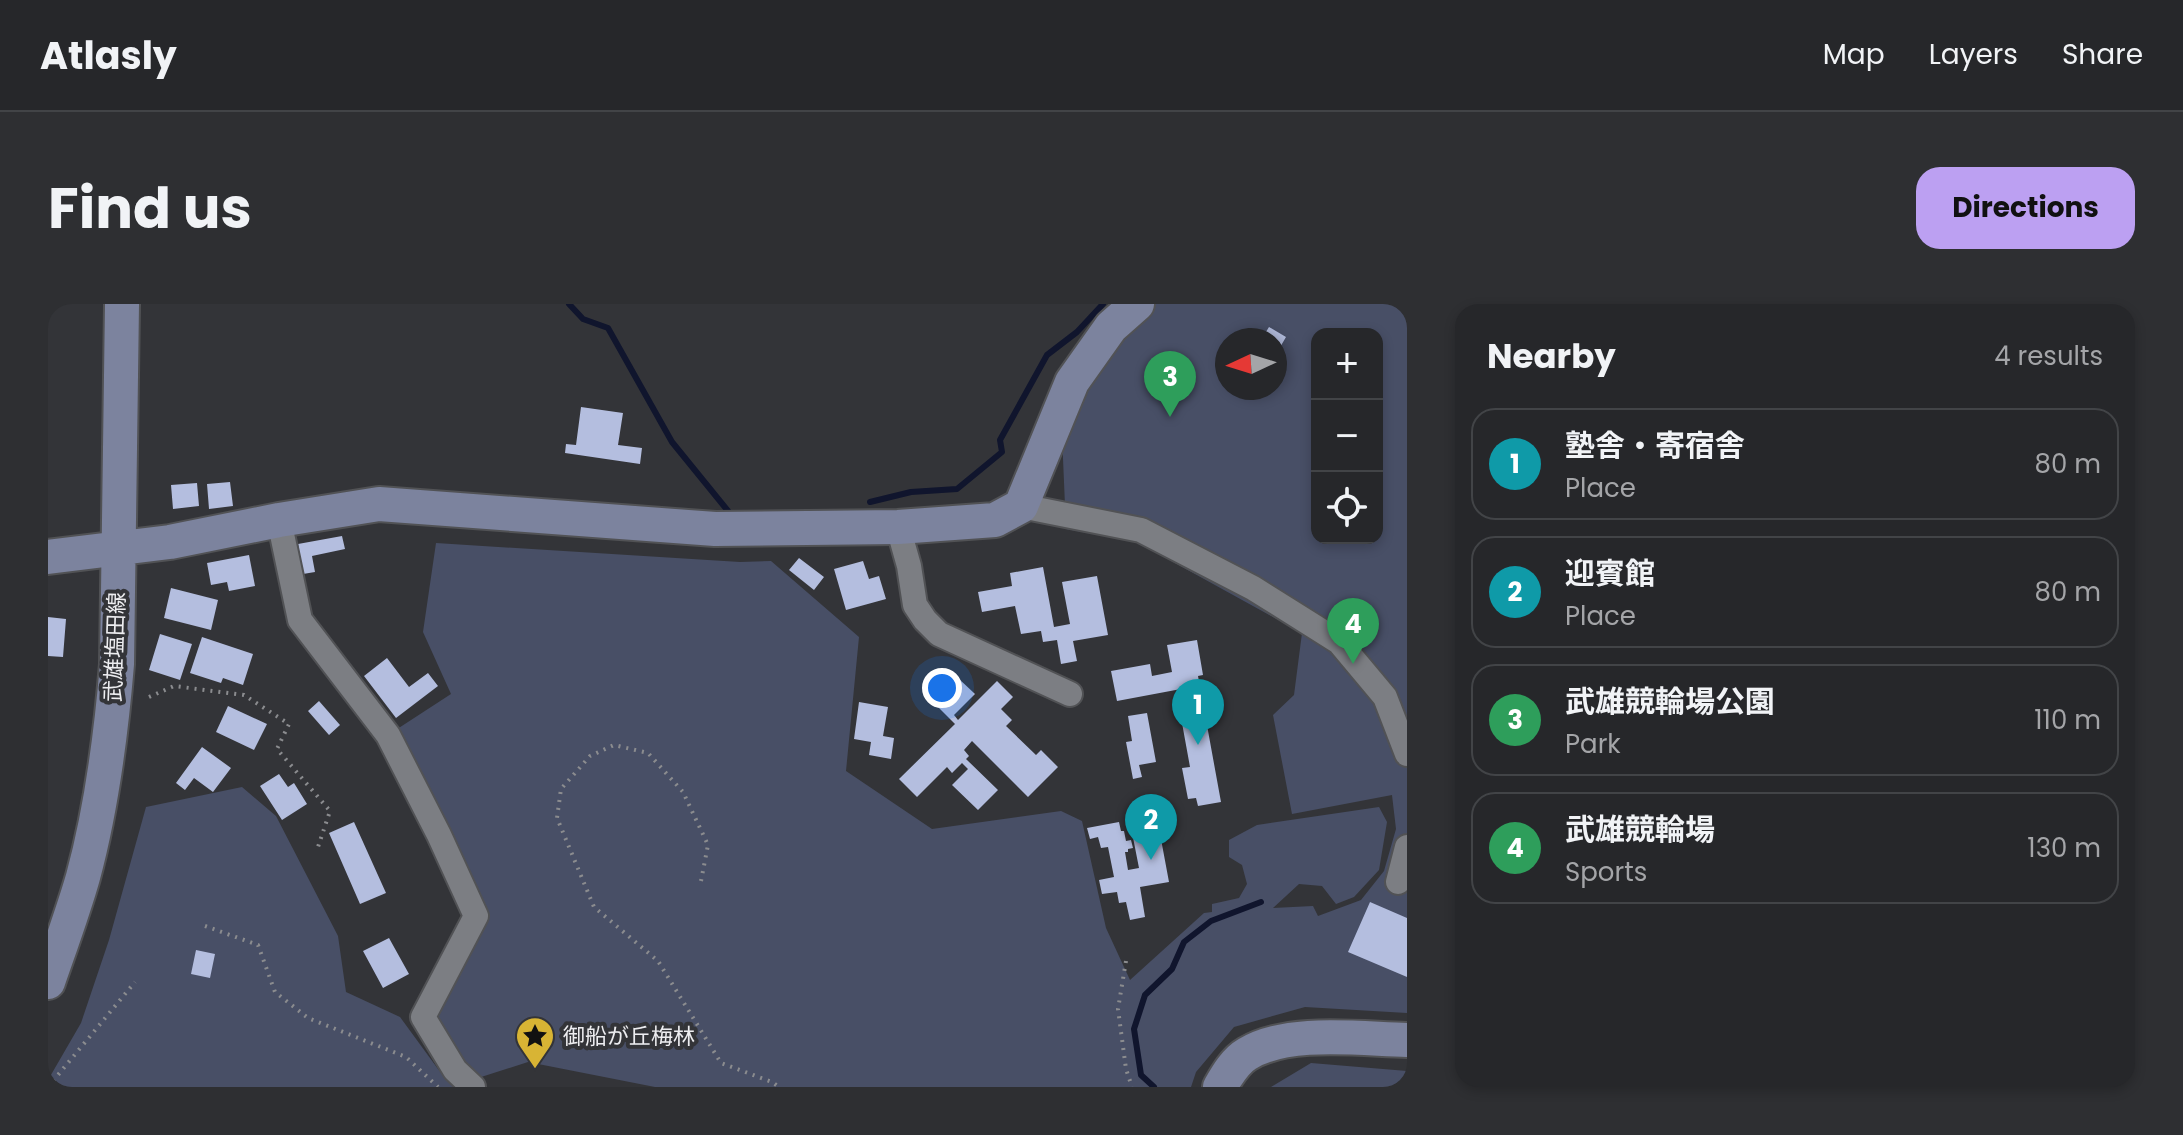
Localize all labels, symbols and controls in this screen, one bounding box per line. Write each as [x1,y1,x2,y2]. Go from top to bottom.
text: Atlasly [40,29,177,82]
text: Map [1823,35,1885,74]
text: Layers [1929,35,2018,74]
text: Share [2062,35,2143,74]
button: Directions [1916,167,2135,249]
text: Find us [48,169,252,248]
north arrow [1215,328,1287,400]
map controls [1311,328,1383,544]
button: + [1311,328,1383,400]
text: Nearby [1487,332,1616,380]
text: 4 results [1994,338,2103,374]
pin: 3 [1144,351,1196,417]
button: − [1311,400,1383,472]
text: 塾舎・寄宿舎 [1565,424,1745,467]
text: 1 [1510,446,1520,482]
text: 80 m [2035,446,2101,482]
text: Place [1565,470,1636,506]
button: locate [1311,472,1383,544]
text: 迎賓館 [1565,552,1655,595]
text: 2 [1508,574,1522,610]
text: 80 m [2035,574,2101,610]
street label: 武雄塩田線 [98,591,132,703]
pin: 4 [1327,598,1379,664]
text: Place [1565,598,1636,634]
your location [922,668,962,708]
pin: 1 [1172,679,1224,745]
text: 武雄競輪場公園 [1565,680,1775,723]
text: 3 [1507,702,1523,738]
text: 110 m [2034,702,2101,738]
text: Park [1565,726,1621,762]
pin: 2 [1125,794,1177,860]
text: 武雄競輪場 [1565,808,1715,851]
text: 4 [1506,830,1524,866]
text: 130 m [2027,830,2101,866]
text: Sports [1565,854,1647,890]
place icon: 御船が丘梅林 [514,1015,556,1070]
place label: 御船が丘梅林 [563,1021,695,1052]

